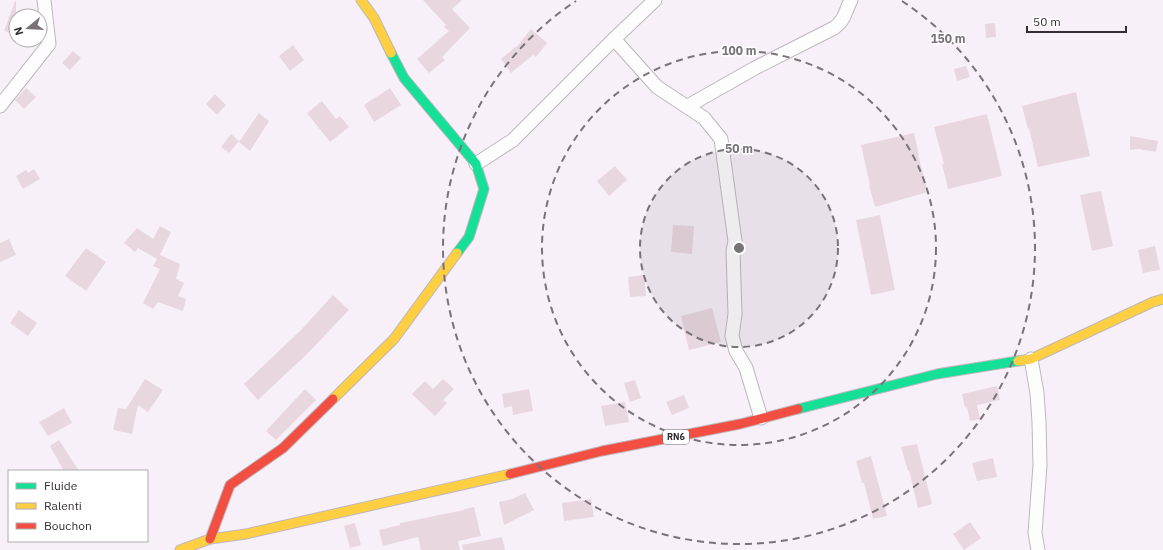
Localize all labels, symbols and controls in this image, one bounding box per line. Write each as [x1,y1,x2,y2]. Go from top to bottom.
north arrow [8,8,48,48]
scale bar [1027,8,1126,34]
text: 50 m [1033,14,1061,29]
text: N [11,25,26,37]
text: 150 m [930,31,966,46]
text: 100 m [721,43,757,58]
text: 50 m [725,141,753,156]
centre of rings [732,241,746,255]
road number: RN6 [663,430,689,444]
legend [8,470,148,542]
text: Fluide [44,478,78,493]
text: Ralenti [44,498,82,513]
text: Bouchon [44,518,92,533]

